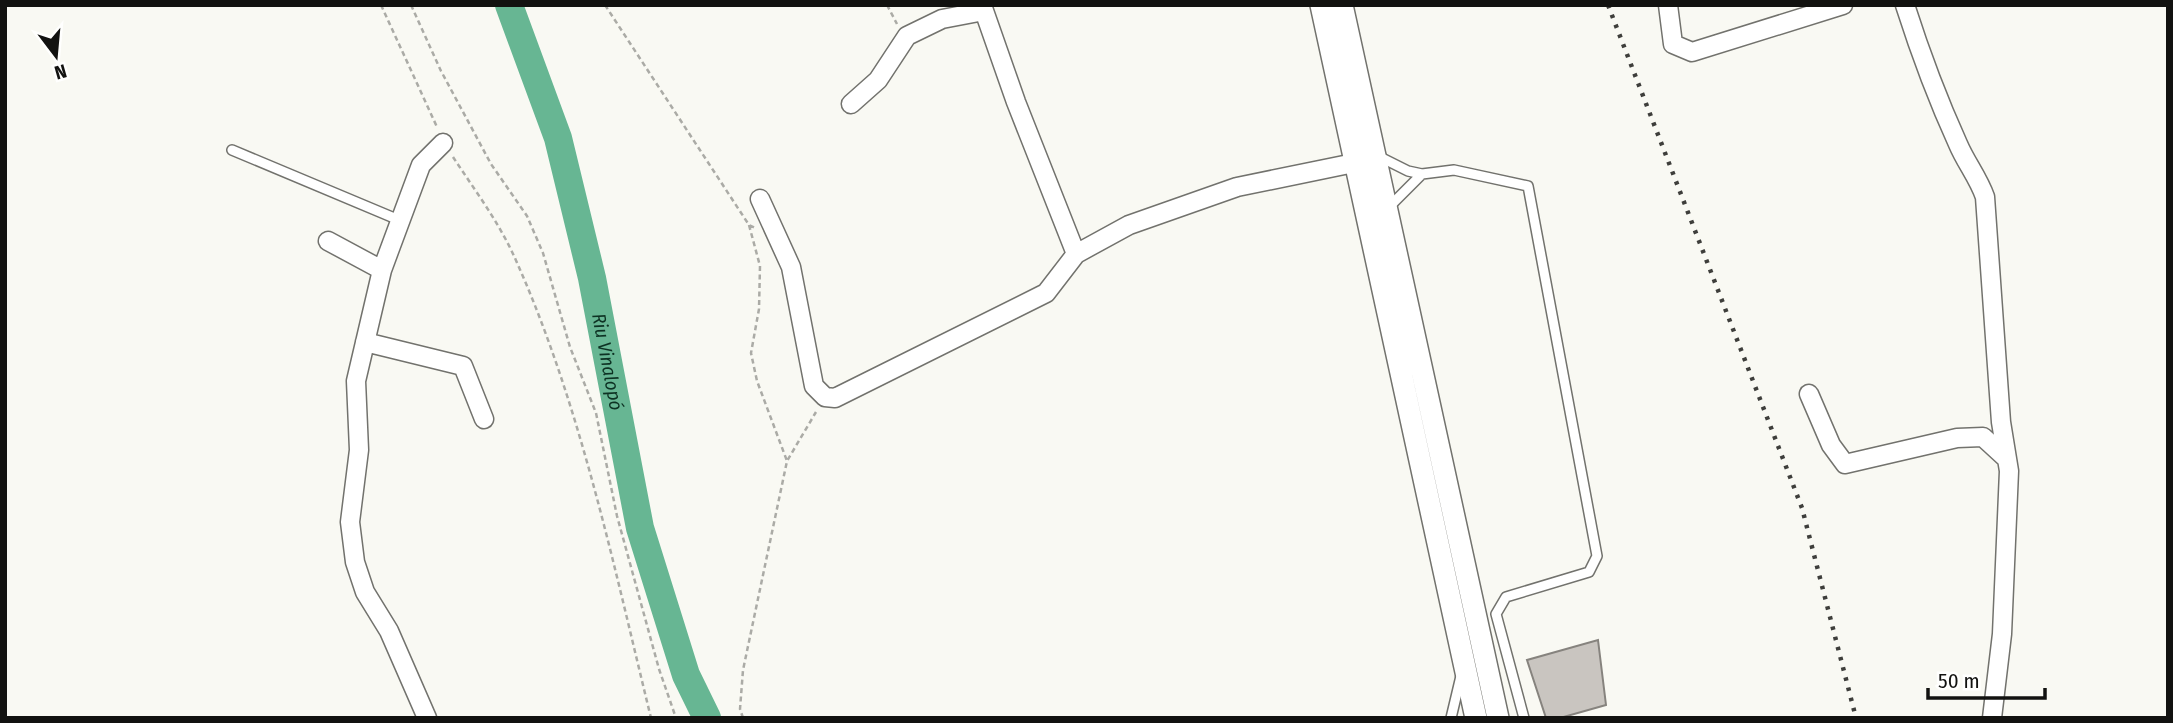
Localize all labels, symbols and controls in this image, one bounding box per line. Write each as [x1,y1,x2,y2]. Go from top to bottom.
north arrow [21,21,91,91]
text: N [52,59,69,84]
water label: Riu Vinalopó [587,311,629,412]
scale bar [1928,656,2045,700]
text: 50 m [1938,668,1980,694]

